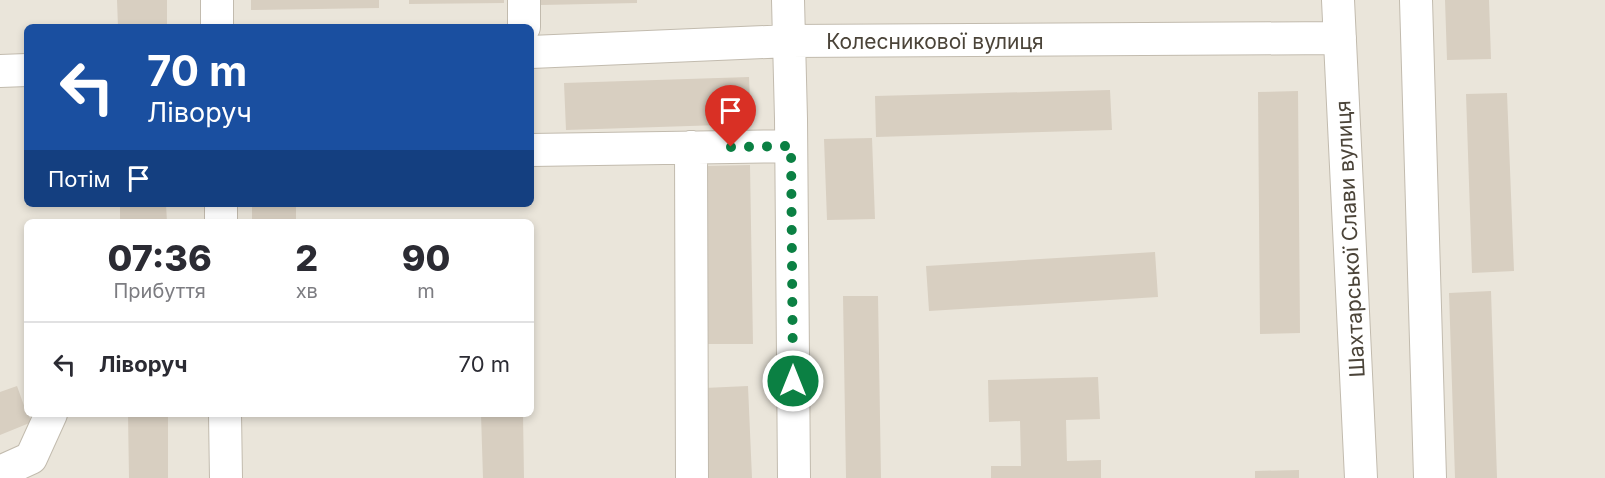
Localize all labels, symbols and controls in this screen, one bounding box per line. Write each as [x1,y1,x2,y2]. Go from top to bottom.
street label: Колесникової вулиця [826,29,1044,54]
text: 70 m [147,45,247,96]
icon: left [48,48,126,126]
pin [705,85,756,147]
icon: arrive [714,94,747,127]
text: Ліворуч [147,96,252,129]
street label: Шахтарської Слави вулиця [1330,100,1370,378]
icon: arrive [122,162,155,195]
text: Потім [48,166,110,192]
text: 07:36 [107,236,212,280]
text: 2 [295,236,318,280]
text: 90 [402,236,450,280]
text: Прибуття [113,279,206,303]
text: хв [296,279,318,303]
text: m [417,279,435,303]
icon: left [48,348,81,381]
position arrow [761,349,825,413]
text: Ліворуч [99,351,187,377]
text: 70 m [459,351,510,377]

